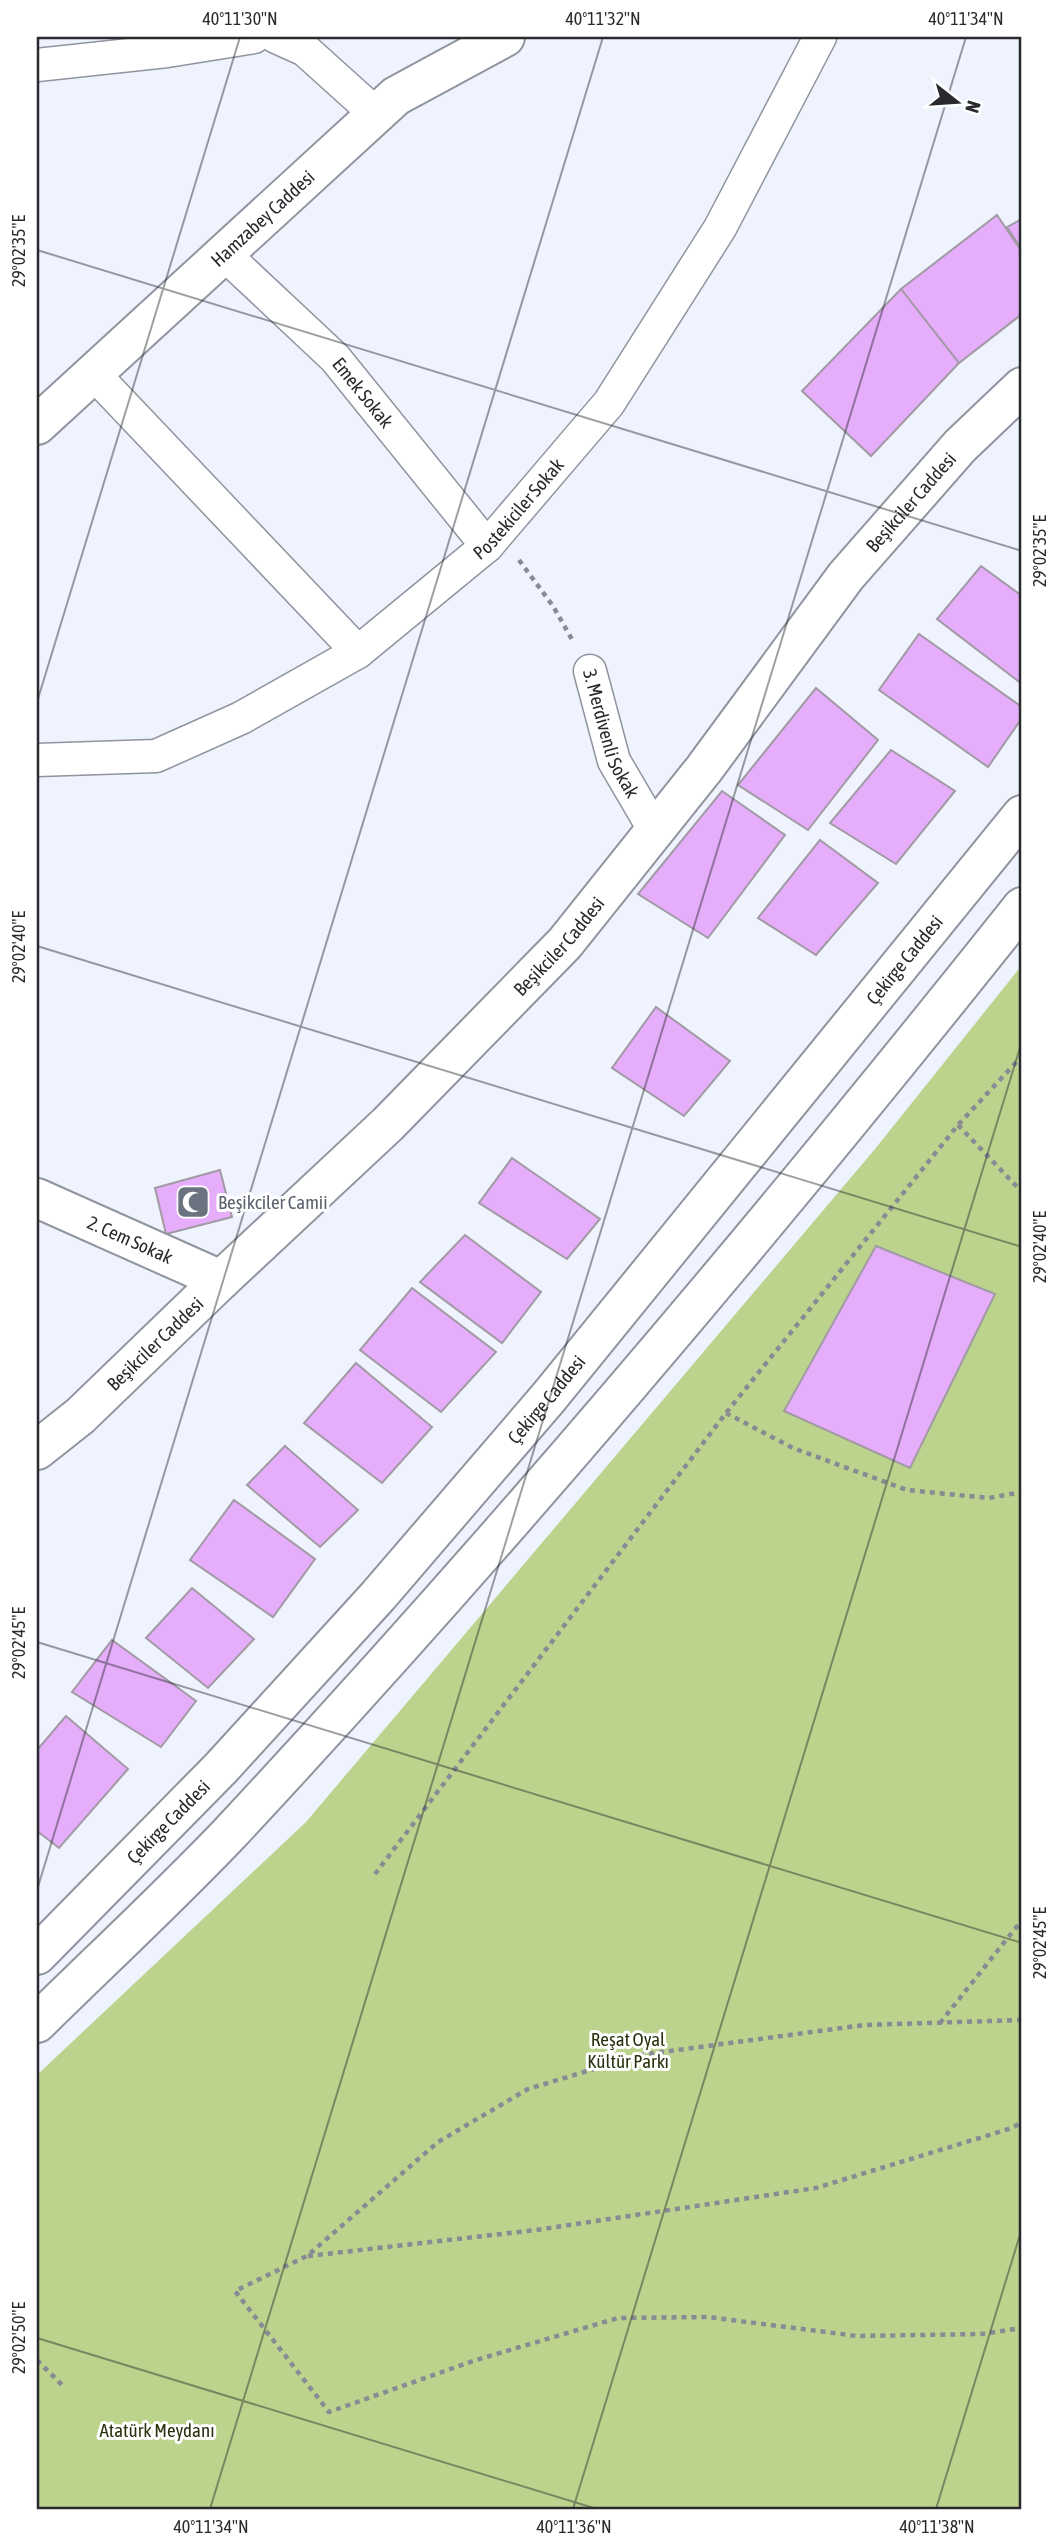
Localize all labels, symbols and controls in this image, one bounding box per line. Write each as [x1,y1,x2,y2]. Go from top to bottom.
text: 40°11'30"N [202,8,278,29]
text: 40°11'32"N [565,8,641,29]
text: 40°11'34"N [928,8,1004,29]
north arrow [922,66,992,136]
text: N [961,98,985,116]
street label: Hamzabey Caddesi [206,165,319,271]
text: 29°02'35"E [8,215,29,287]
street label: Emek Sokak [328,353,398,433]
street label: Beşikciler Caddesi [861,448,960,556]
street label: Postekiciler Sokak [469,453,568,564]
text: 29°02'35"E [1029,515,1050,587]
street label: 3. Merdivenli Sokak [579,667,644,802]
street label: Beşikciler Caddesi [509,892,609,1000]
text: 29°02'40"E [8,911,29,983]
street label: Çekirge Caddesi [862,911,947,1009]
mosque icon: Beşikciler Camii [174,1183,212,1221]
place label: Beşikciler Camii [218,1191,328,1213]
street label: 2. Cem Sokak [84,1211,177,1268]
text: 29°02'40"E [1029,1211,1050,1283]
street label: Beşikciler Caddesi [102,1292,208,1395]
street label: Çekirge Caddesi [503,1351,590,1448]
text: 29°02'45"E [8,1607,29,1679]
street label: Çekirge Caddesi [122,1775,214,1868]
text: 29°02'45"E [1029,1907,1050,1979]
park label: Reşat Oyal Kültür Parkı [587,2028,669,2072]
text: 29°02'50"E [8,2302,29,2374]
park label: Atatürk Meydanı [99,2419,215,2441]
text: 40°11'34"N [173,2516,249,2537]
text: 40°11'36"N [536,2516,612,2537]
text: 40°11'38"N [899,2516,975,2537]

